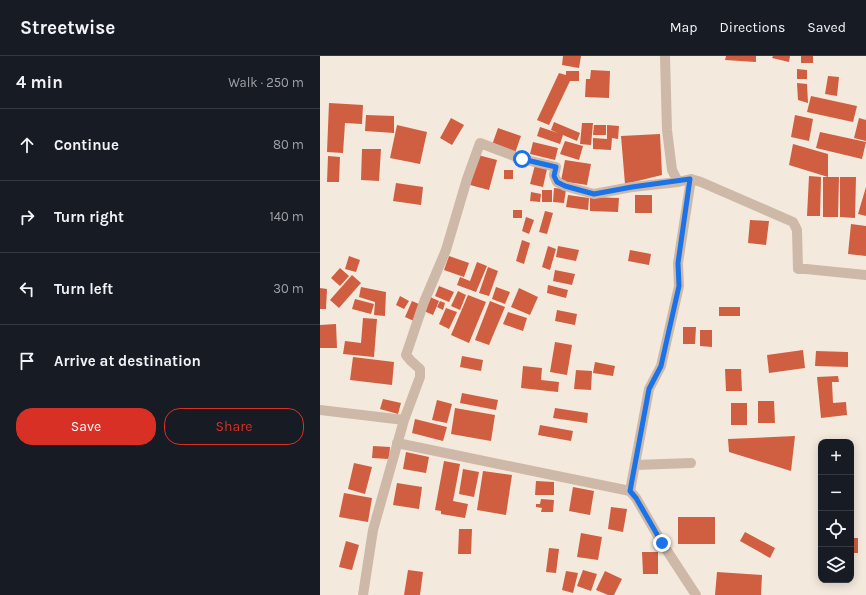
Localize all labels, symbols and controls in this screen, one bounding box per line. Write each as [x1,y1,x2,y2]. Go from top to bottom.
text: Streetwise [20,17,115,39]
text: Map [670,19,698,36]
text: Directions [720,19,785,36]
text: Saved [807,19,846,36]
text: 4 min [16,72,63,92]
text: Walk · 250 m [228,75,304,90]
icon: ahead [16,134,38,156]
text: Continue [54,136,119,154]
text: 80 m [273,137,304,152]
route start [513,150,531,168]
icon: right [16,206,38,228]
text: Turn right [54,208,124,226]
text: 140 m [269,209,304,224]
icon: left [16,278,38,300]
text: Turn left [54,280,113,298]
text: 30 m [273,281,304,296]
icon: arrive [16,350,38,372]
text: Arrive at destination [54,352,201,370]
button: Save [16,408,156,445]
button: Share [164,408,304,445]
map controls [818,439,854,583]
button: + [818,439,854,475]
button: − [818,475,854,511]
button: locate [818,511,854,547]
route end [653,534,671,552]
button: layers [818,547,854,583]

